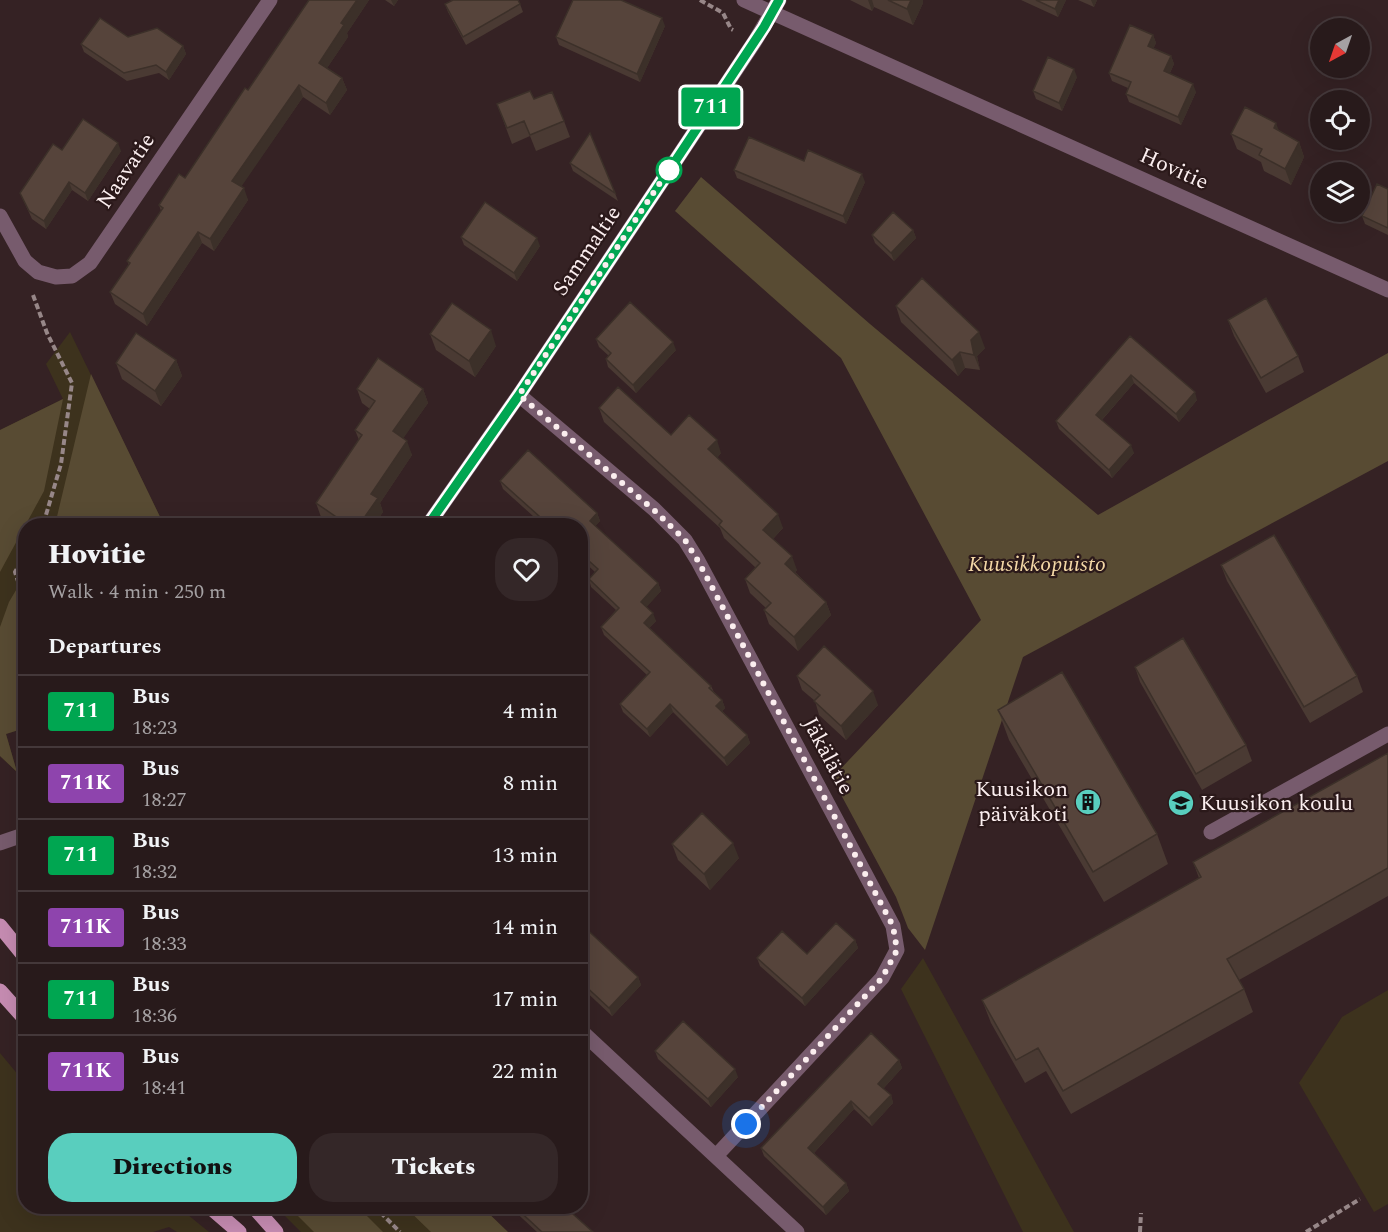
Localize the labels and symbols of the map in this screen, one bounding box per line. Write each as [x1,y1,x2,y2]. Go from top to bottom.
north arrow [1310,18,1370,78]
line badge: 711 [676,88,746,126]
street label: Naavatie [88,126,164,216]
street label: Hovitie [1134,139,1214,199]
unlabelled marker [656,157,682,183]
street label: Sammaltie [545,199,629,303]
park label: Kuusikkopuisto [968,548,1106,581]
street label: Jäkälätie [794,711,862,801]
place label: Kuusikon päiväkoti [975,773,1068,831]
building icon: Kuusikon päiväkoti [1073,787,1103,817]
place label: Kuusikon koulu [1200,787,1353,820]
school or university icon: Kuusikon koulu [1166,788,1196,818]
your location [731,1109,761,1139]

